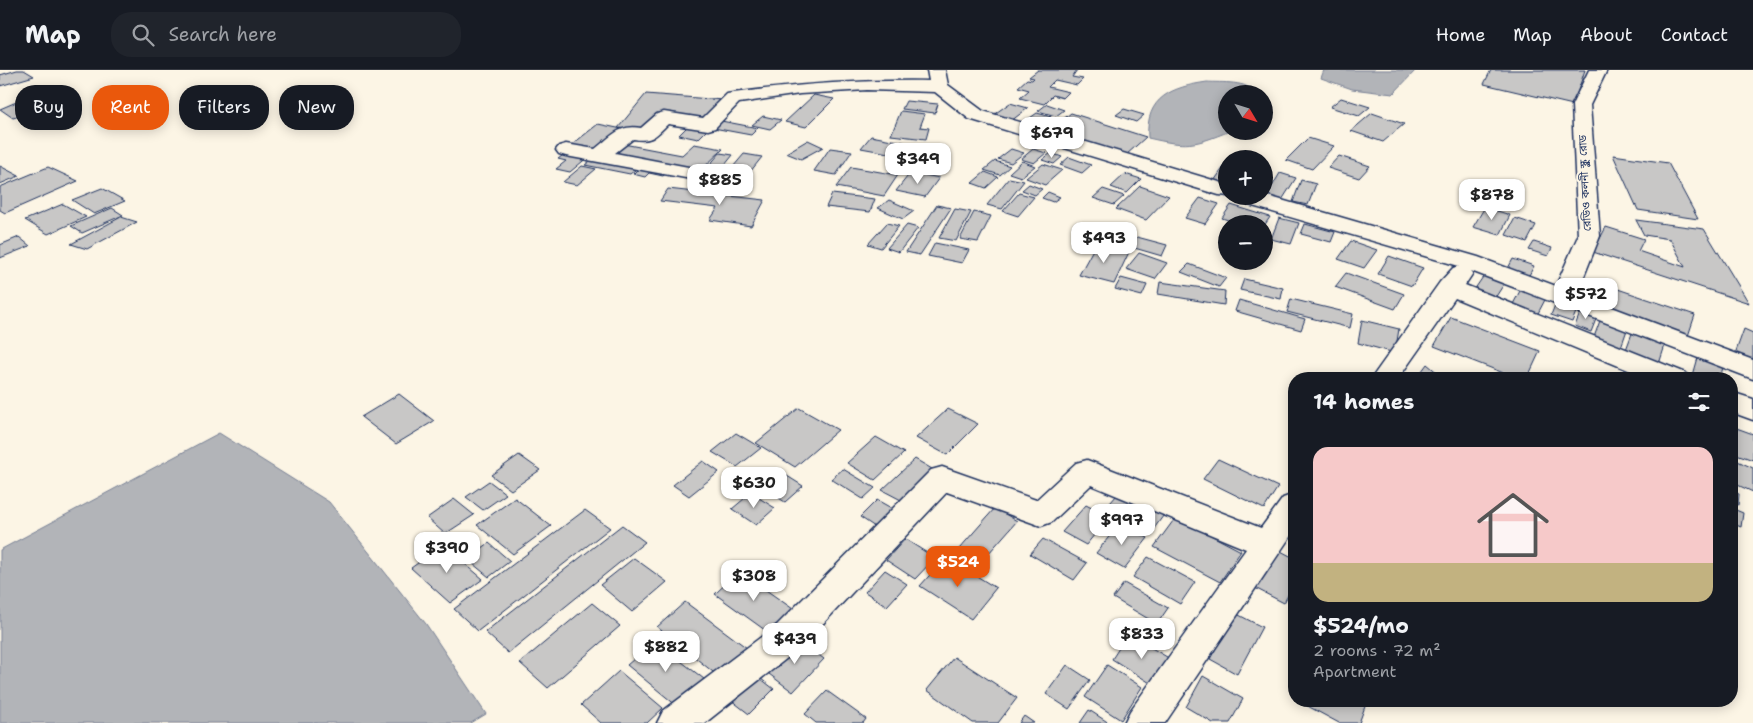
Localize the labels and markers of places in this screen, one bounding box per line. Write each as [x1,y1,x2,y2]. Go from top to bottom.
pin: $679 [1022,116,1082,159]
pin: $349 [888,142,948,185]
pin: $885 [690,164,750,206]
pin: $878 [1462,178,1522,221]
pin: $493 [1074,222,1134,264]
pin: $572 [1556,278,1616,320]
pin: $630 [724,466,784,509]
pin: $997 [1092,504,1152,546]
pin: $390 [417,532,477,574]
pin: $524 [928,546,988,588]
pin: $308 [724,560,784,602]
pin: $833 [1112,618,1172,660]
pin: $439 [765,622,825,665]
pin: $882 [636,630,696,673]

